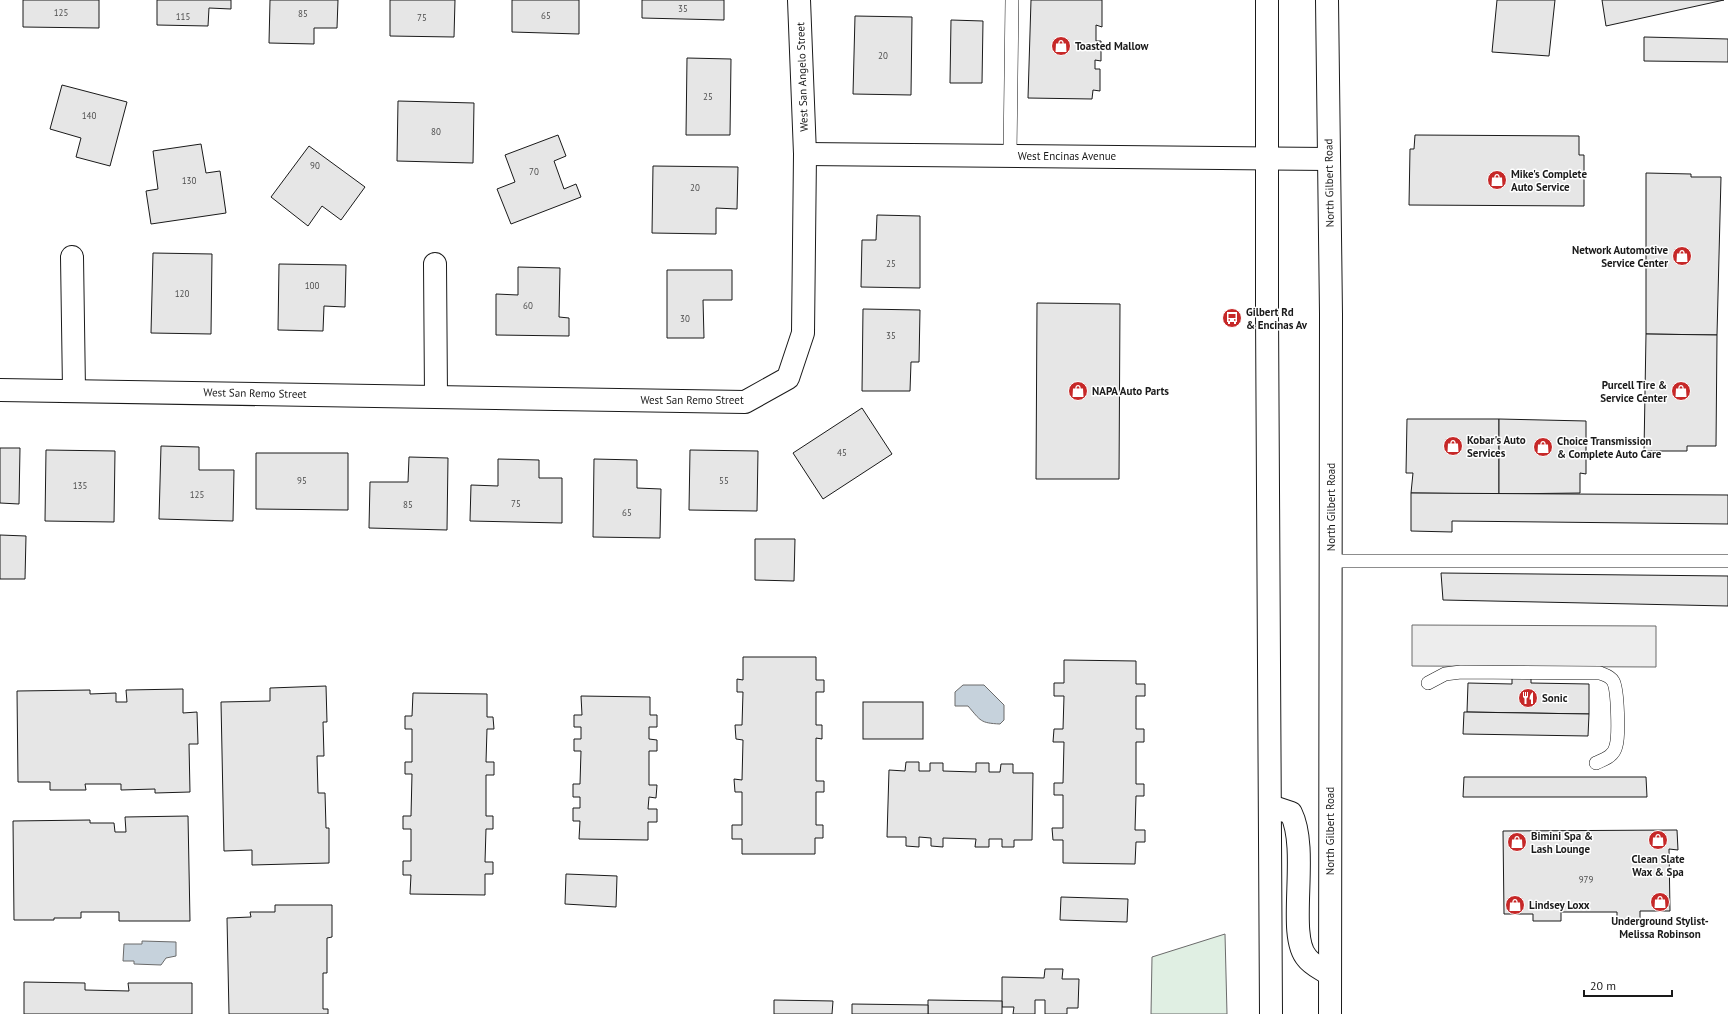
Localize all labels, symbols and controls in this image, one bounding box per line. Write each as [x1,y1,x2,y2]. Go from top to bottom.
house number: 35 [678,3,688,14]
house number: 125 [54,7,68,18]
house number: 85 [298,8,308,19]
house number: 65 [541,10,551,21]
house number: 115 [176,11,190,22]
house number: 75 [417,12,427,23]
street label: West San Angelo Street [793,22,811,132]
shop icon: Toasted Mallow [1050,35,1072,57]
place label: Toasted Mallow [1075,39,1149,53]
house number: 20 [878,50,888,61]
house number: 25 [703,91,713,102]
house number: 140 [82,110,96,121]
house number: 80 [431,126,441,137]
street label: North Gilbert Road [1321,139,1337,227]
street label: West Encinas Avenue [1018,149,1117,163]
house number: 90 [310,160,320,171]
house number: 70 [529,166,539,177]
place label: Mike's Complete Auto Service [1511,167,1587,194]
shop icon: Mike's Complete Auto Service [1486,169,1508,191]
house number: 130 [182,175,196,186]
house number: 20 [690,182,700,193]
place label: Network Automotive Service Center [1572,243,1668,270]
shop icon: Network Automotive Service Center [1671,245,1693,267]
house number: 25 [886,258,896,269]
house number: 100 [305,280,319,291]
house number: 120 [175,288,189,299]
house number: 60 [523,300,533,311]
place label: Gilbert Rd & Encinas Av [1246,305,1308,332]
bus stop icon: Gilbert Rd & Encinas Av [1221,307,1243,329]
house number: 30 [680,313,690,324]
house number: 35 [886,330,896,341]
place label: Purcell Tire & Service Center [1600,378,1667,405]
shop icon: NAPA Auto Parts [1067,380,1089,402]
shop icon: Purcell Tire & Service Center [1670,380,1692,402]
place label: NAPA Auto Parts [1092,384,1169,398]
street label: West San Remo Street [203,385,307,401]
street label: West San Remo Street [640,393,744,407]
place label: Kobar's Auto Services [1467,433,1526,460]
place label: Choice Transmission & Complete Auto Care [1557,434,1662,461]
shop icon: Kobar's Auto Services [1442,435,1464,457]
shop icon: Choice Transmission & Complete Auto Care [1532,436,1554,458]
house number: 45 [837,447,847,458]
street label: North Gilbert Road [1324,463,1338,551]
house number: 95 [297,475,307,486]
house number: 55 [719,475,729,486]
house number: 135 [73,480,87,491]
house number: 125 [190,489,204,500]
house number: 75 [511,498,521,509]
house number: 85 [403,499,413,510]
house number: 65 [622,507,632,518]
restaurant icon: Sonic [1517,687,1539,709]
place label: Sonic [1542,691,1568,705]
street label: North Gilbert Road [1323,787,1337,875]
place label: Bimini Spa & Lash Lounge [1531,829,1593,856]
shop icon: Clean Slate Wax & Spa [1647,829,1669,851]
shop icon: Bimini Spa & Lash Lounge [1506,831,1528,853]
place label: Clean Slate Wax & Spa [1631,852,1685,879]
house number: 979 [1579,874,1593,885]
shop icon: Underground Stylist- Melissa Robinson [1649,891,1671,913]
shop icon: Lindsey Loxx [1504,894,1526,916]
place label: Lindsey Loxx [1529,898,1590,912]
place label: Underground Stylist- Melissa Robinson [1611,914,1709,941]
scale bar [1584,972,1672,998]
text: 20 m [1590,978,1616,993]

